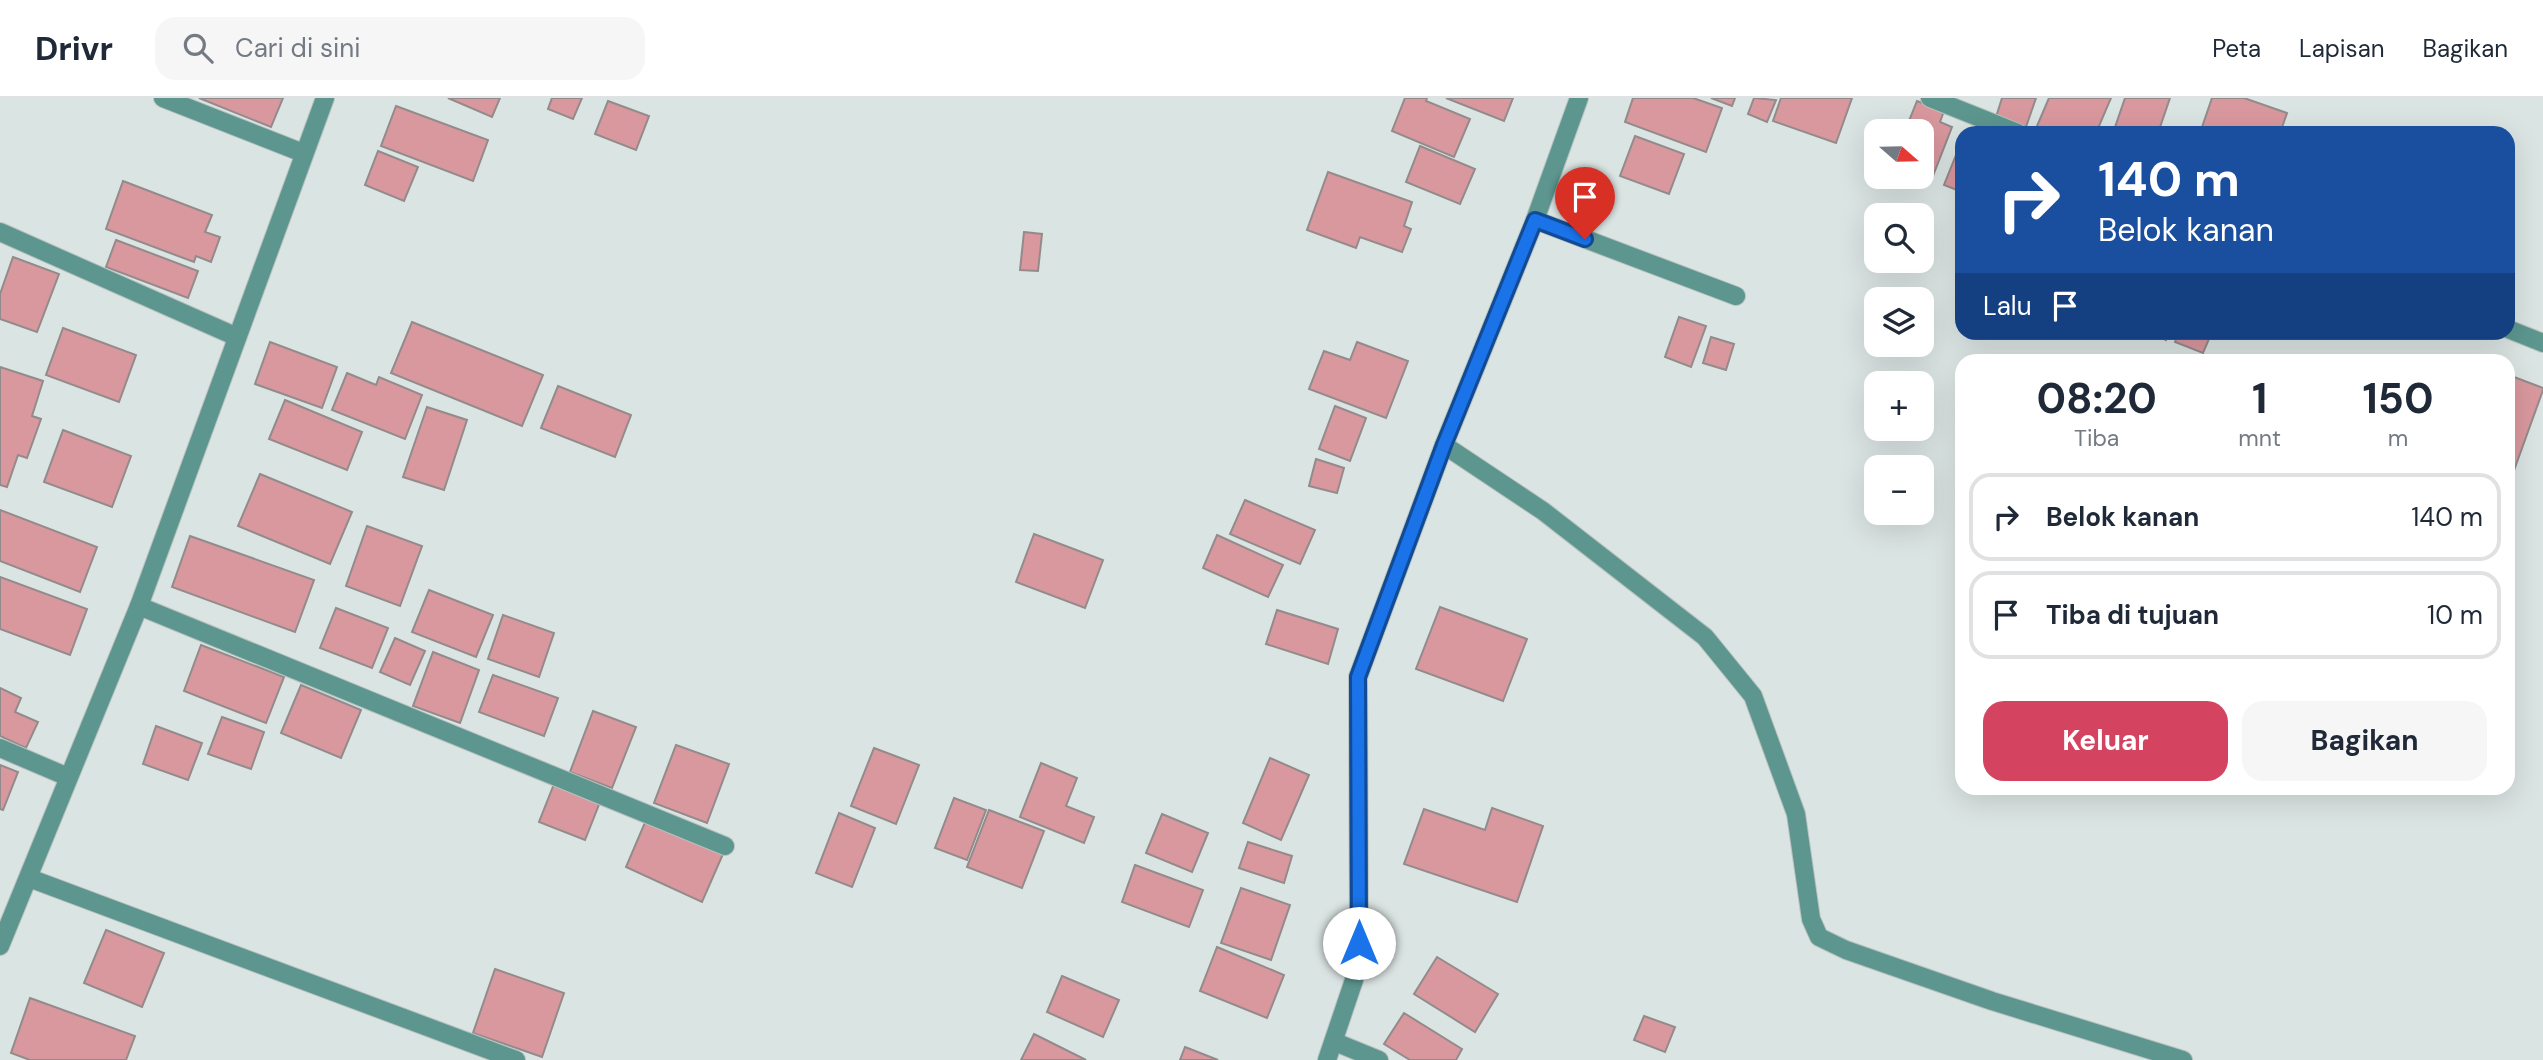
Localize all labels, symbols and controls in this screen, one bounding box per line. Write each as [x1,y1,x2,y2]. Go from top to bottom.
search box [155,17,645,80]
text: Drivr [35,27,113,70]
icon: search [179,29,217,67]
text: Cari di sini [235,31,361,65]
text: Peta [2212,33,2261,64]
text: Lapisan [2299,33,2384,64]
text: Bagikan [2422,33,2508,64]
north arrow [1864,119,1934,189]
map controls [1864,119,1934,525]
text: 140 m [2098,147,2240,211]
icon: right [1983,154,2074,245]
pin [1555,167,1615,239]
icon: arrive [1566,178,1604,216]
button: search [1864,203,1934,273]
text: Belok kanan [2098,209,2274,251]
button: layers [1864,287,1934,357]
icon: arrive [2046,287,2084,325]
text: Lalu [1983,289,2032,323]
button: + [1864,371,1934,441]
text: 08:20 [2036,371,2157,426]
text: 1 [2252,371,2267,426]
text: 150 [2363,371,2434,426]
text: Tiba [2074,423,2119,453]
text: mnt [2238,423,2281,453]
text: m [2388,423,2408,453]
button: − [1864,455,1934,525]
icon: right [1987,498,2025,536]
text: Belok kanan [2046,500,2199,534]
text: 140 m [2411,500,2483,534]
icon: arrive [1987,596,2025,634]
text: Tiba di tujuan [2046,598,2219,632]
text: 10 m [2427,598,2483,632]
button: Keluar [1983,701,2228,781]
button: Bagikan [2242,701,2487,781]
position arrow [1322,906,1396,980]

